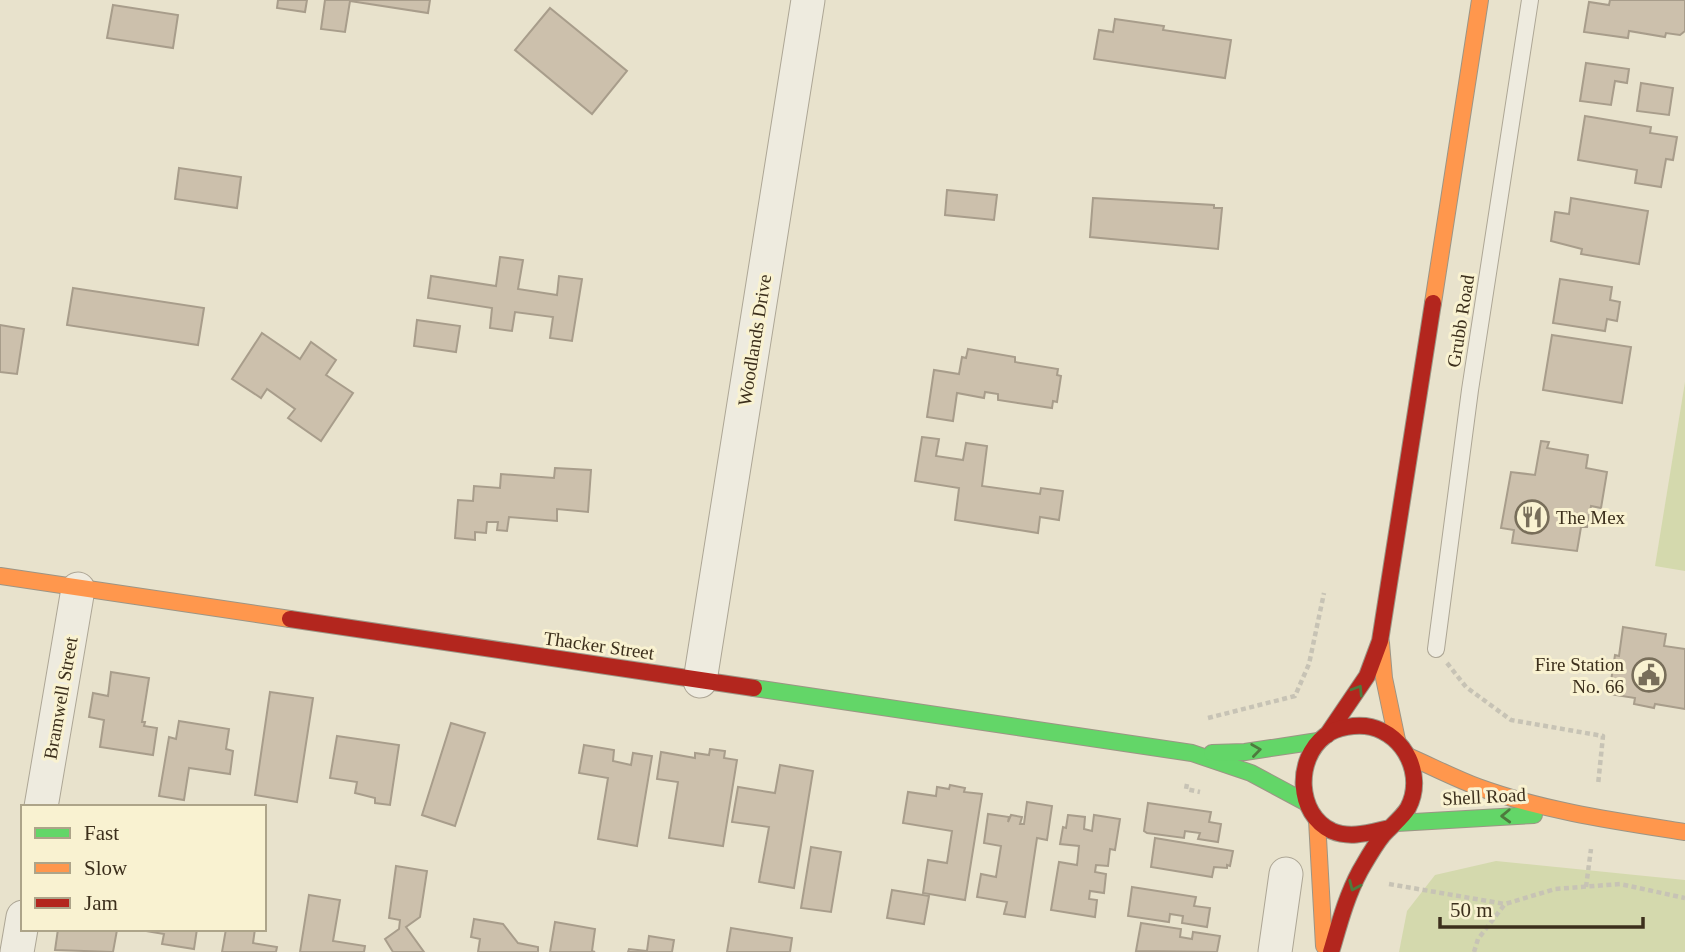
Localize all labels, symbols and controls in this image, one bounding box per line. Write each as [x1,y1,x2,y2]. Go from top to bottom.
street label: Woodlands Drive [734,273,775,407]
street label: Grubb Road [1443,273,1478,369]
restaurant icon: The Mex [1513,498,1551,536]
place label: The Mex [1556,507,1626,528]
street label: Thacker Street [542,627,656,664]
street label: Bramwell Street [39,635,82,761]
place label: Fire Station No. 66 [1535,654,1624,697]
public building icon: Fire Station No. 66 [1630,656,1668,694]
one-way arrow [1349,685,1362,698]
one-way arrow [1250,743,1262,758]
street label: Shell Road [1442,784,1527,809]
legend [21,805,266,931]
one-way arrow [1501,808,1512,823]
text: Fast [84,821,119,845]
text: Slow [84,856,128,880]
one-way arrow [1348,879,1362,891]
scale bar [1440,886,1643,930]
text: Jam [84,891,118,915]
text: 50 m [1450,898,1493,922]

